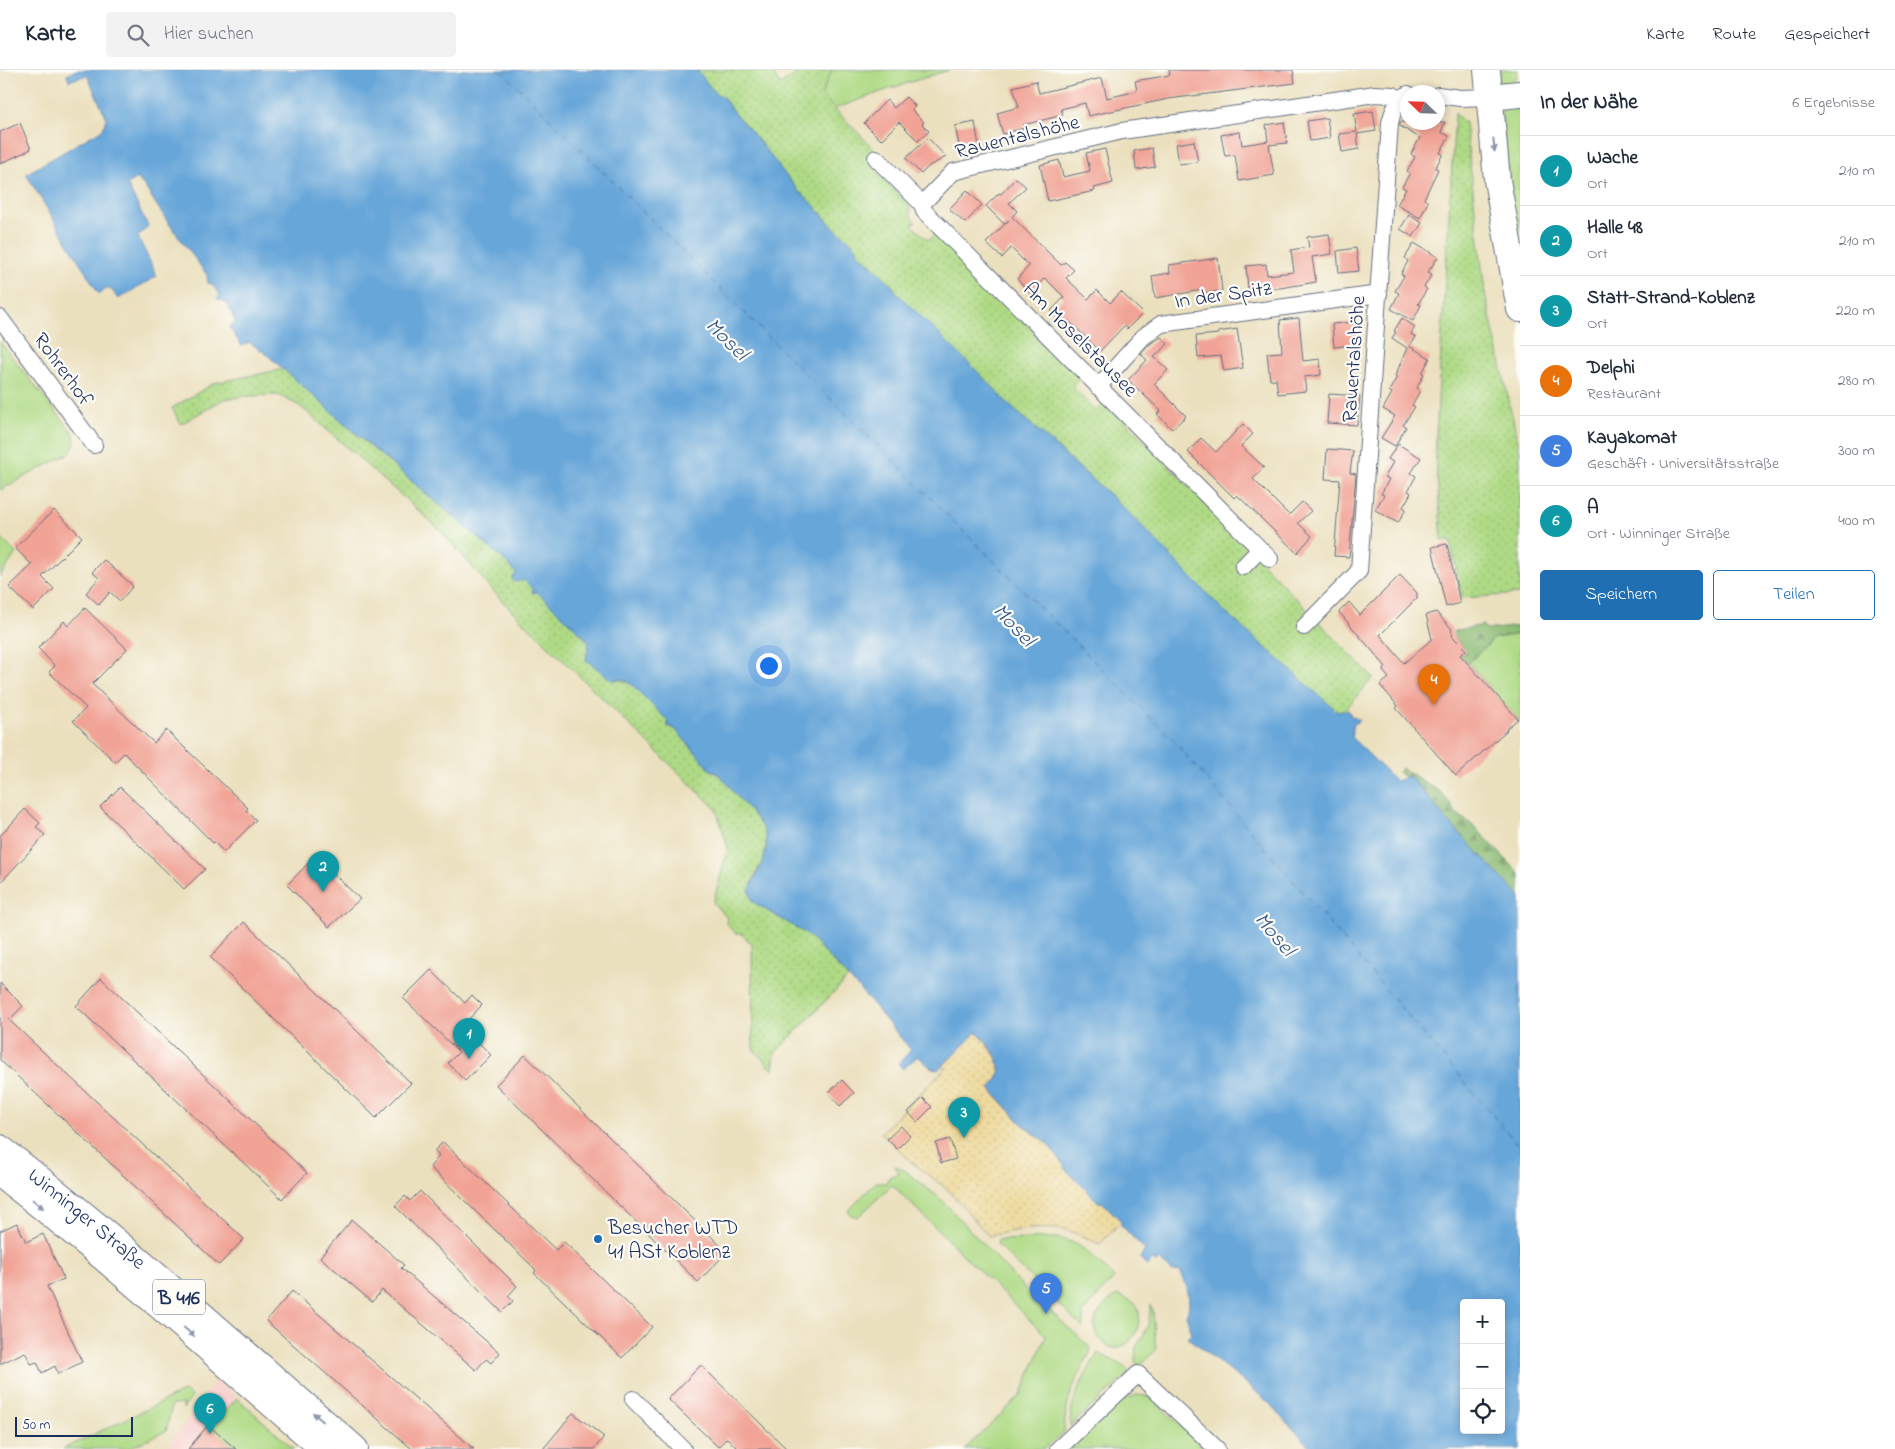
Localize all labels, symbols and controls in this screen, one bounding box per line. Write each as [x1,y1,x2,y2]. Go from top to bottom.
search box [106,12,456,57]
text: Karte [25,17,76,52]
icon: search [124,21,152,49]
text: Hier suchen [164,21,253,48]
text: Karte [1646,22,1684,48]
text: Route [1712,22,1756,48]
text: Gespeichert [1784,22,1870,48]
north arrow [1400,85,1445,130]
text: In der Nähe [1540,88,1638,118]
text: 6 Ergebnisse [1792,91,1875,115]
street label: Rauentalshöhe [952,108,1083,168]
one-way arrow [1490,137,1498,153]
text: Wache [1587,145,1638,172]
text: 1 [1553,159,1559,183]
text: 210 m [1839,159,1875,183]
text: Ort [1587,172,1608,196]
text: Halle 48 [1587,215,1643,242]
text: 2 [1552,229,1560,253]
text: 210 m [1839,229,1875,253]
text: Ort [1587,242,1608,266]
street label: In der Spitz [1173,274,1274,318]
street label: Am Moselstausee [1015,276,1144,405]
text: Statt-Strand-Koblenz [1587,285,1755,312]
street label: Rauentalshöhe [1336,294,1374,424]
text: 3 [1553,299,1559,323]
text: 220 m [1836,299,1875,323]
water label: Mosel [697,311,756,371]
text: Ort [1587,312,1608,336]
street label: Rohrerhof [25,327,100,414]
text: Delphi [1587,355,1635,382]
text: 4 [1553,369,1559,393]
text: 280 m [1838,369,1875,393]
text: Restaurant [1587,382,1661,406]
text: Kayakomat [1587,425,1677,452]
text: 5 [1551,439,1561,463]
text: 300 m [1838,439,1875,463]
text: Geschäft · Universitätsstraße [1587,452,1779,476]
text: A [1587,495,1599,522]
text: 6 [1552,509,1560,533]
text: 400 m [1838,509,1875,533]
text: Ort · Winninger Straße [1587,522,1730,546]
button: Speichern [1540,570,1703,620]
button: Teilen [1713,570,1875,620]
water label: Mosel [984,597,1043,657]
your location [756,653,782,679]
pin: 4 [1418,664,1450,705]
pin: 2 [307,851,339,892]
water label: Mosel [1246,906,1303,966]
pin: 1 [453,1018,485,1059]
pin: 3 [948,1097,980,1138]
street label: Winninger Straße [20,1162,152,1278]
one-way arrow [32,1198,45,1209]
place label: Besucher WTD 41 ASt Koblenz [607,1214,738,1268]
marker: Besucher WTD 41 ASt Koblenz [592,1233,604,1245]
pin: 5 [1030,1273,1062,1314]
road number: B 416 [153,1280,205,1314]
map controls [1460,1299,1505,1434]
button: + [1460,1299,1505,1344]
one-way arrow [182,1326,194,1338]
button: − [1460,1344,1505,1389]
button: locate [1460,1389,1505,1434]
pin: 6 [194,1393,226,1434]
one-way arrow [312,1411,324,1423]
scale bar [15,1414,132,1437]
text: 50 m [22,1415,50,1436]

